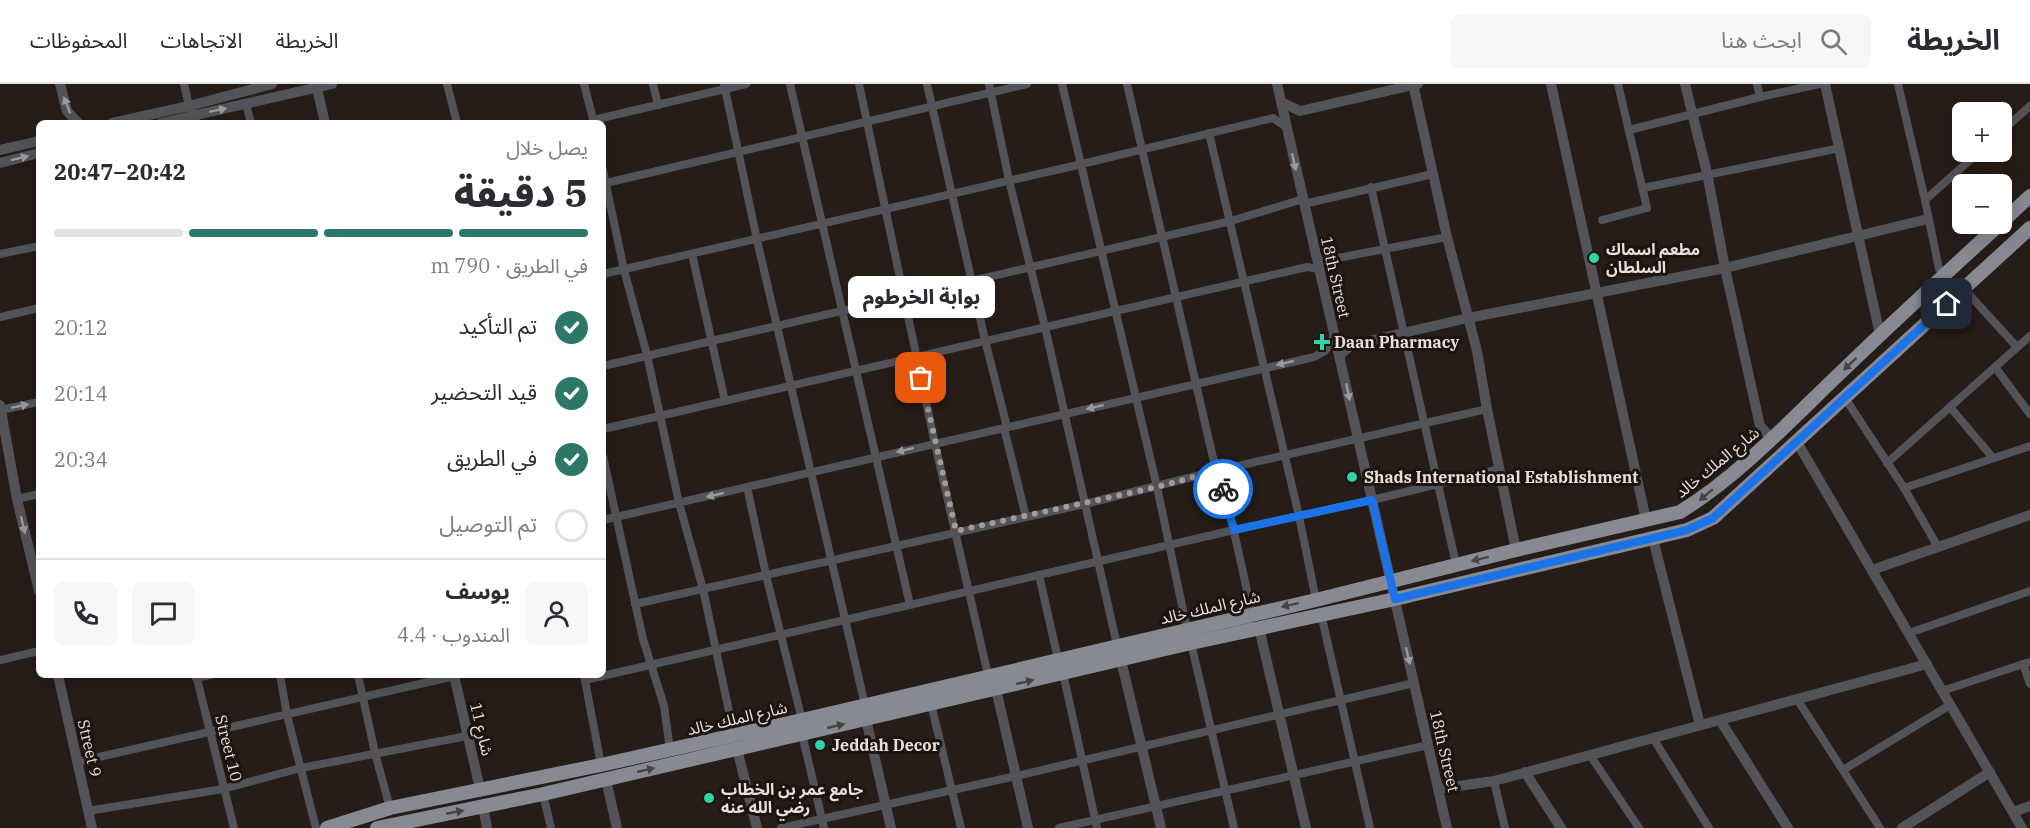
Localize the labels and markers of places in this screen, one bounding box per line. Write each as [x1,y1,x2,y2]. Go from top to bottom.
place label: مطعم اسماك السلطان [1606,239,1700,277]
marker: مطعم اسماك السلطان [1587,251,1601,265]
callout: بوابة الخرطوم [848,276,994,318]
pin [1921,278,1972,329]
place label: Daan Pharmacy [1334,332,1460,352]
marker: Daan Pharmacy [1315,335,1329,349]
pin [895,352,946,403]
place label: Shads International Establishment [1364,467,1638,487]
marker: Shads International Establishment [1345,470,1359,484]
place label: Jeddah Decor [832,735,940,755]
marker: Jeddah Decor [813,738,827,752]
place label: جامع عمر بن الخطاب رضي الله عنه [721,779,863,821]
marker: جامع عمر بن الخطاب رضي الله عنه [702,791,716,805]

